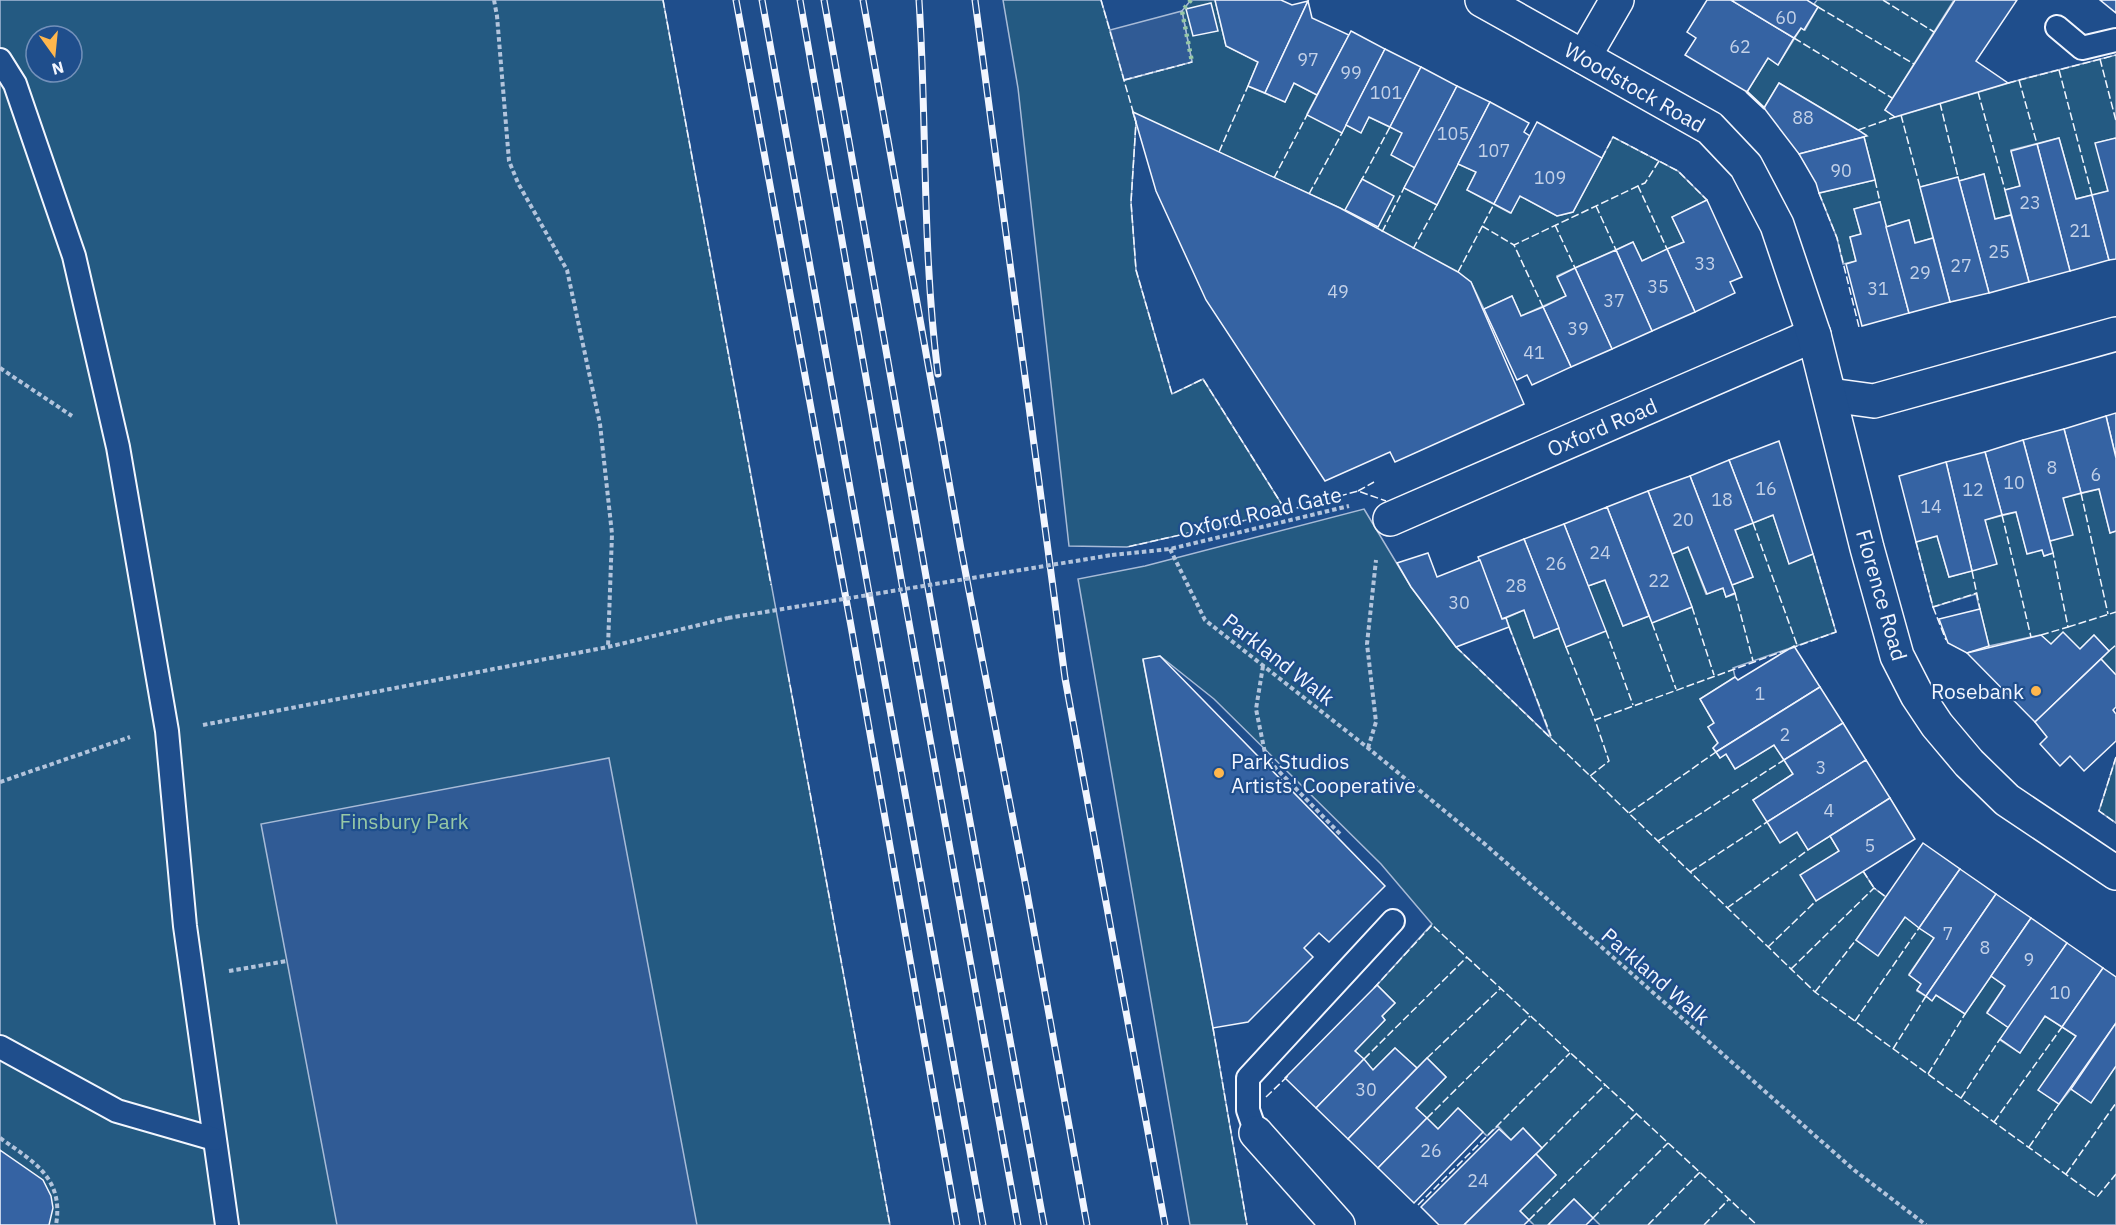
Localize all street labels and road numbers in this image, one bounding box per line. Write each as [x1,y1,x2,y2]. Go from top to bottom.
street label: Woodstock Road [1560,35,1710,139]
street label: Oxford Road [1543,391,1661,463]
street label: Oxford Road Gate [1176,480,1344,544]
street label: Florence Road [1850,526,1914,664]
street label: Parkland Walk [1217,606,1341,712]
street label: Parkland Walk [1596,921,1716,1031]

